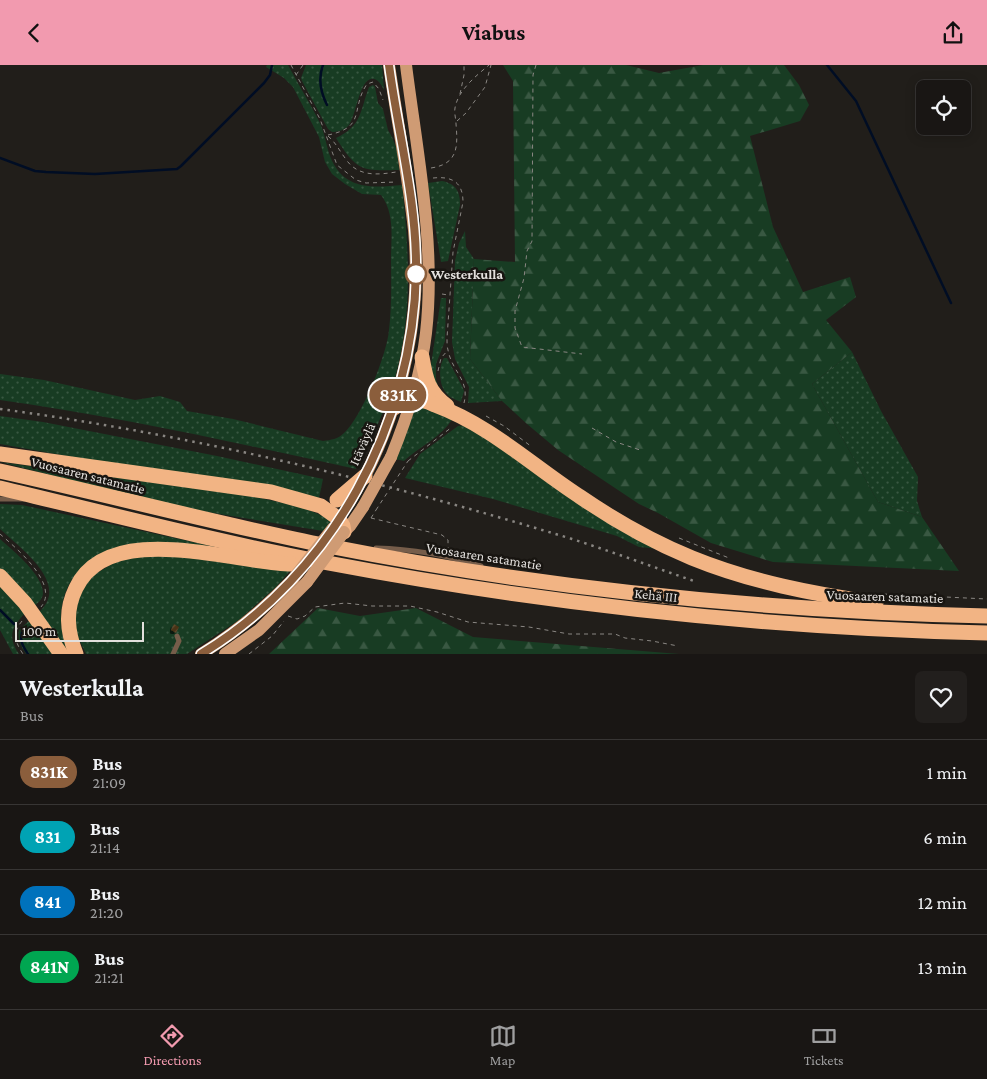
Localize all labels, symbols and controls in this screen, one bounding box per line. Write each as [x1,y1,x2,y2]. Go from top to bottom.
icon: back [20,19,48,47]
icon: share [939,19,967,47]
text: Viabus [462,20,525,45]
map controls [916,80,971,135]
button: locate [916,80,971,135]
marker: Westerkulla [405,263,427,285]
place label: Westerkulla [430,266,503,282]
line badge: 831K [363,379,433,411]
text: 831K [379,385,417,405]
street label: Itäväylä [346,420,379,468]
street label: Vuosaaren satamatie [29,453,147,497]
street label: Vuosaaren satamatie [425,539,543,573]
street label: Kehä III [634,585,678,605]
street label: Vuosaaren satamatie [826,586,944,606]
scale bar [15,619,144,642]
text: 100 m [22,623,56,639]
button: heart [915,671,967,723]
text: Westerkulla [20,674,144,701]
text: Bus [20,707,44,724]
text: Bus [92,753,122,774]
text: 831K [30,762,67,782]
text: 1 min [927,762,967,783]
text: 21:09 [92,774,126,791]
text: Bus [90,818,120,839]
text: 831 [35,827,60,847]
text: 6 min [923,827,967,848]
text: 21:14 [90,839,120,856]
text: Bus [90,883,120,904]
text: 841 [34,892,61,912]
text: 12 min [918,892,967,913]
text: 21:20 [90,904,123,921]
text: Bus [94,948,124,969]
text: 841N [30,957,69,977]
text: 13 min [918,957,967,978]
text: 21:21 [94,969,124,986]
tab: Directions [144,1022,201,1068]
tab: Map [489,1022,517,1068]
tab: Tickets [804,1022,843,1068]

